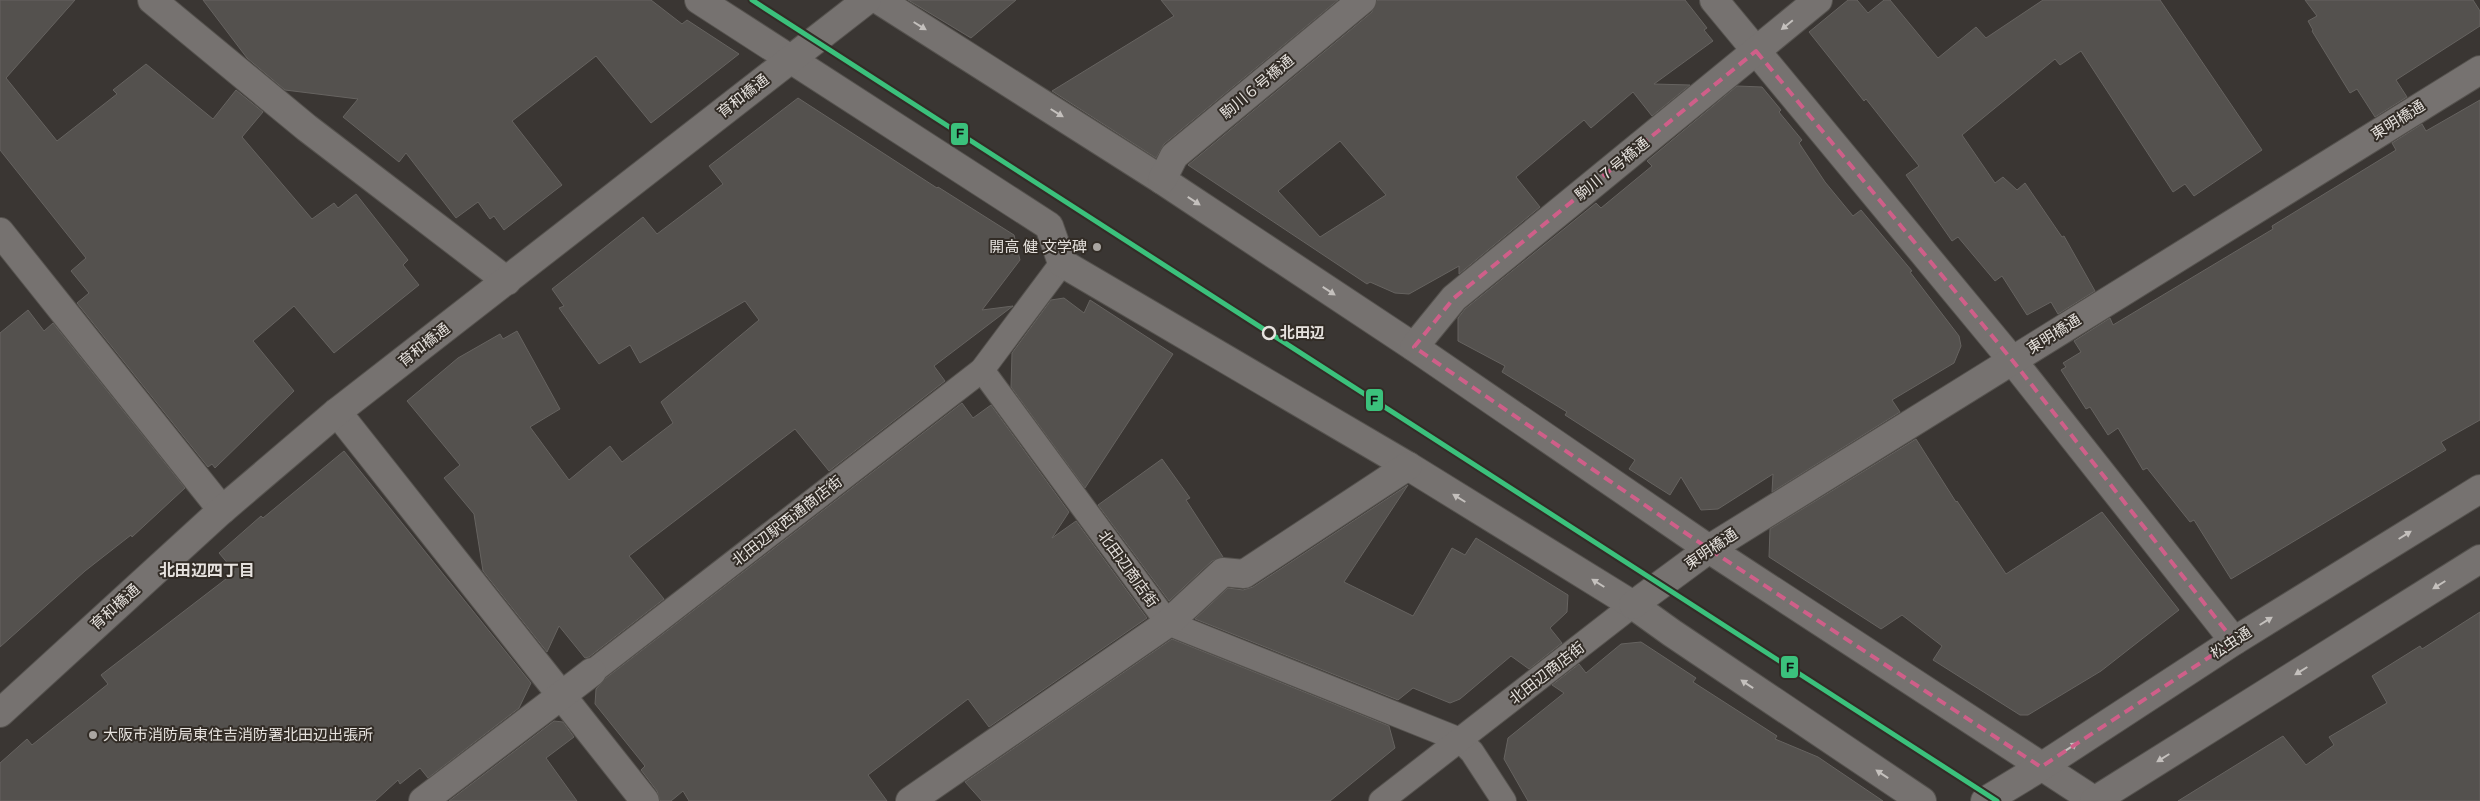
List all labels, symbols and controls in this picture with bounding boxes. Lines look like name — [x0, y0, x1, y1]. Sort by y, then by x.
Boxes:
one-way arrow — [1781, 20, 1794, 31]
one-way arrow — [913, 21, 926, 31]
street label: 駒川６号橋通 — [1217, 51, 1297, 123]
street label: 育和橋通 — [714, 70, 772, 122]
street label: 東明橋通 — [2368, 96, 2428, 144]
one-way arrow — [1050, 109, 1064, 118]
line badge: F — [950, 122, 969, 146]
text: F — [956, 125, 965, 142]
street label: 駒川７号橋通 — [1571, 134, 1653, 204]
one-way arrow — [1187, 196, 1200, 206]
place label: 開高 健 文学碑 — [989, 238, 1087, 256]
marker: 開高 健 文学碑 — [1091, 241, 1103, 253]
one-way arrow — [1322, 286, 1336, 296]
street label: 東明橋通 — [2024, 310, 2084, 358]
street label: 育和橋通 — [395, 319, 453, 371]
place label: 北田辺 — [1280, 324, 1325, 342]
marker: 北田辺 — [1262, 326, 1276, 340]
line badge: F — [1365, 388, 1384, 412]
text: F — [1370, 392, 1379, 409]
street label: 北田辺駅西通商店街 — [728, 472, 846, 570]
one-way arrow — [1453, 493, 1466, 502]
street label: 東明橋通 — [1681, 525, 1741, 573]
street label: 北田辺商店街 — [1094, 527, 1162, 611]
one-way arrow — [2398, 531, 2411, 540]
district label: 北田辺四丁目 — [159, 561, 255, 581]
one-way arrow — [1591, 578, 1604, 588]
street label: 育和橋通 — [87, 580, 143, 634]
one-way arrow — [2432, 581, 2445, 590]
one-way arrow — [2260, 616, 2273, 625]
street label: 松虫通 — [2207, 623, 2255, 663]
street label: 北田辺商店街 — [1506, 638, 1588, 708]
line badge: F — [1780, 655, 1799, 679]
text: F — [1786, 659, 1795, 676]
one-way arrow — [2294, 667, 2307, 676]
one-way arrow — [1740, 679, 1753, 688]
place label: 大阪市消防局東住吉消防署北田辺出張所 — [103, 726, 373, 744]
marker: 大阪市消防局東住吉消防署北田辺出張所 — [87, 729, 99, 741]
one-way arrow — [2065, 743, 2078, 752]
one-way arrow — [2156, 753, 2170, 762]
one-way arrow — [1875, 769, 1889, 779]

